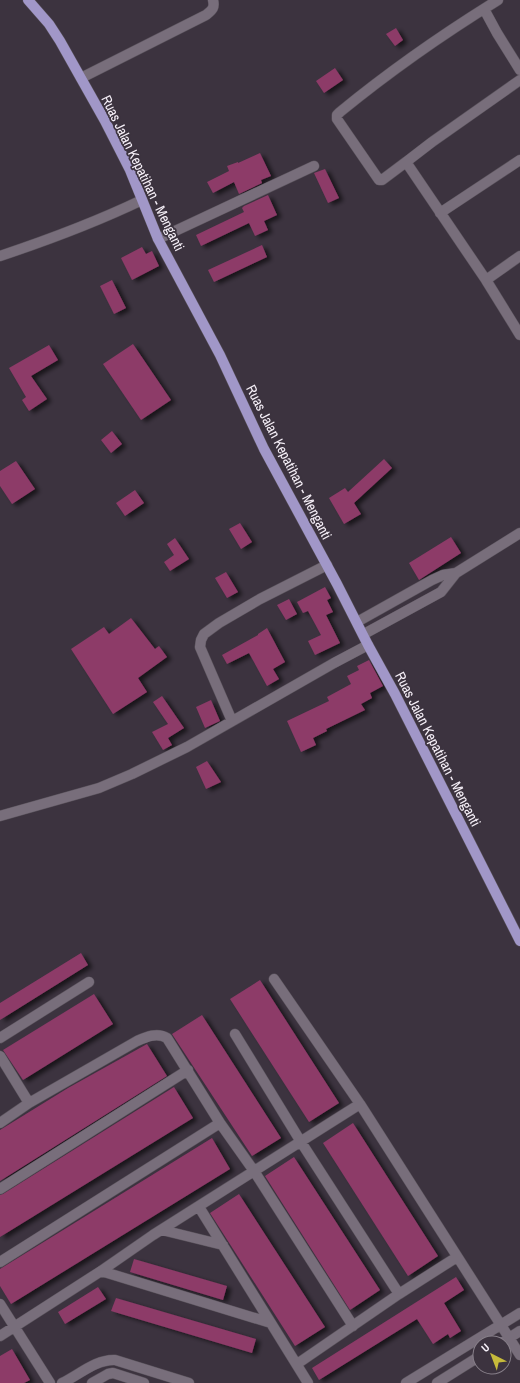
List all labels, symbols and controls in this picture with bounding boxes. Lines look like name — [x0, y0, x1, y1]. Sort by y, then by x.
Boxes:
street label: Ruas Jalan Kepatihan - Menganti — [97, 92, 189, 254]
street label: Ruas Jalan Kepatihan - Menganti — [242, 382, 336, 542]
street label: Ruas Jalan Kepatihan - Menganti — [391, 669, 485, 829]
north arrow — [472, 1335, 512, 1375]
text: U — [478, 1340, 492, 1355]

